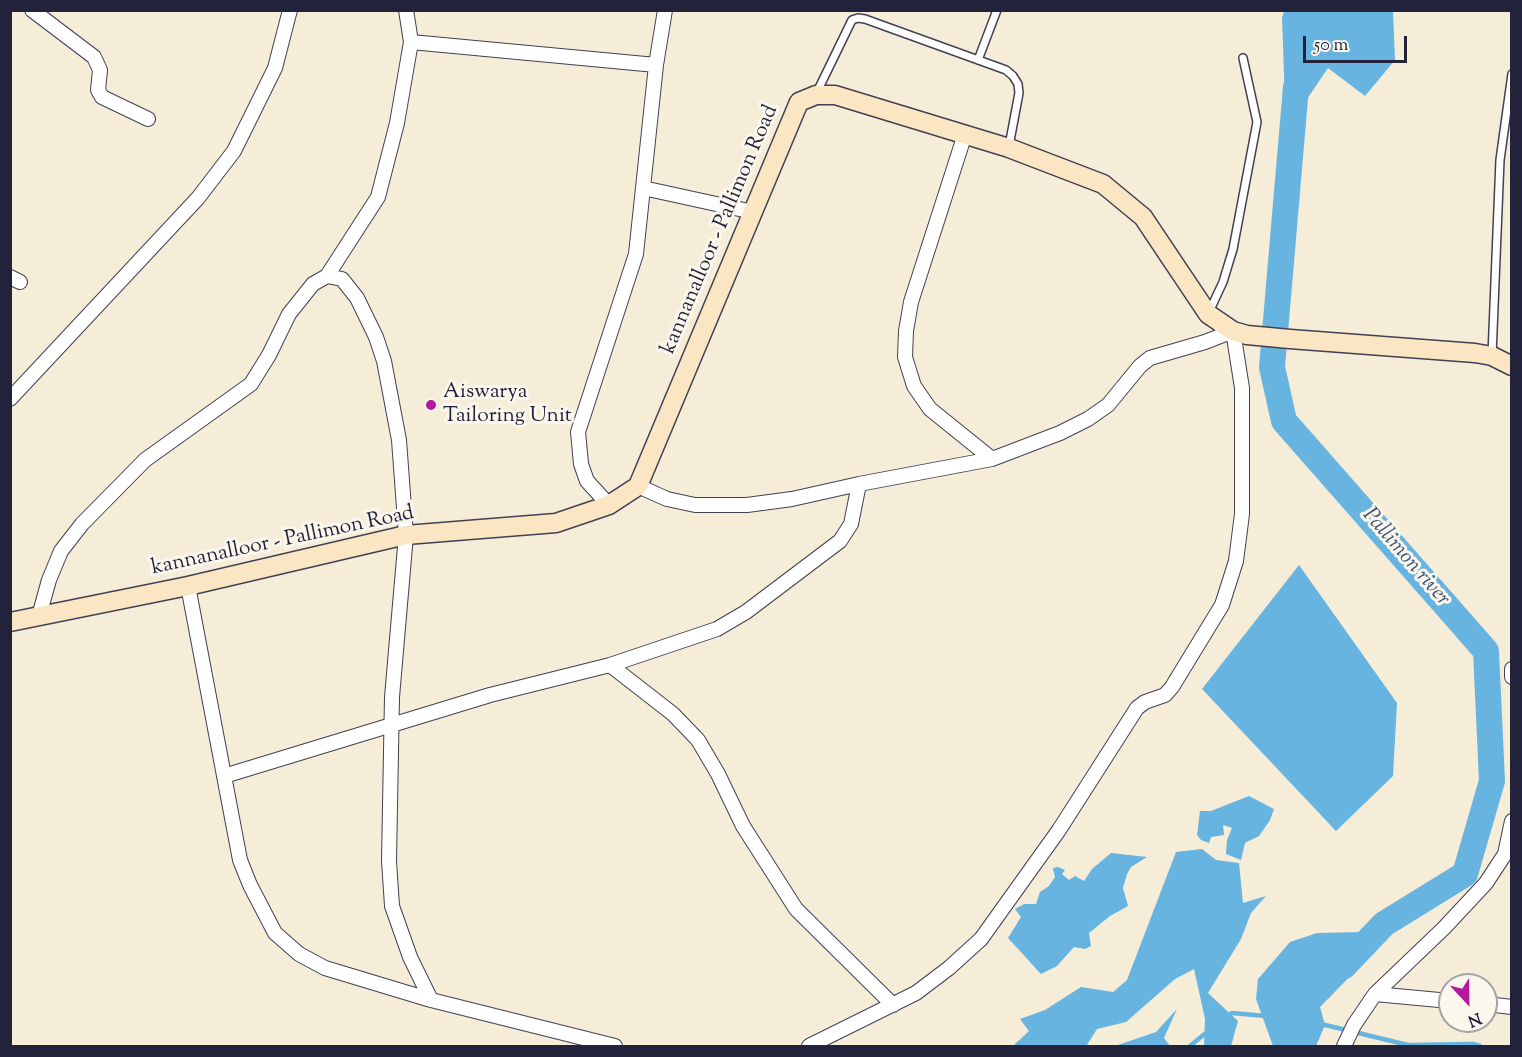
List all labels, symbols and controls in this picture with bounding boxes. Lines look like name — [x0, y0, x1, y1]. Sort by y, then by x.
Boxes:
scale bar — [1306, 24, 1410, 62]
text: 50 m — [1314, 33, 1348, 59]
street label: kannanalloor - Pallimon Road — [657, 102, 785, 358]
place label: Aiswarya Tailoring Unit — [443, 380, 572, 430]
marker: Aiswarya Tailoring Unit — [424, 398, 438, 412]
street label: kannanalloor - Pallimon Road — [149, 502, 417, 582]
water label: Pallimon river — [1355, 504, 1455, 612]
north arrow — [1438, 973, 1498, 1033]
text: N — [1464, 1005, 1484, 1031]

